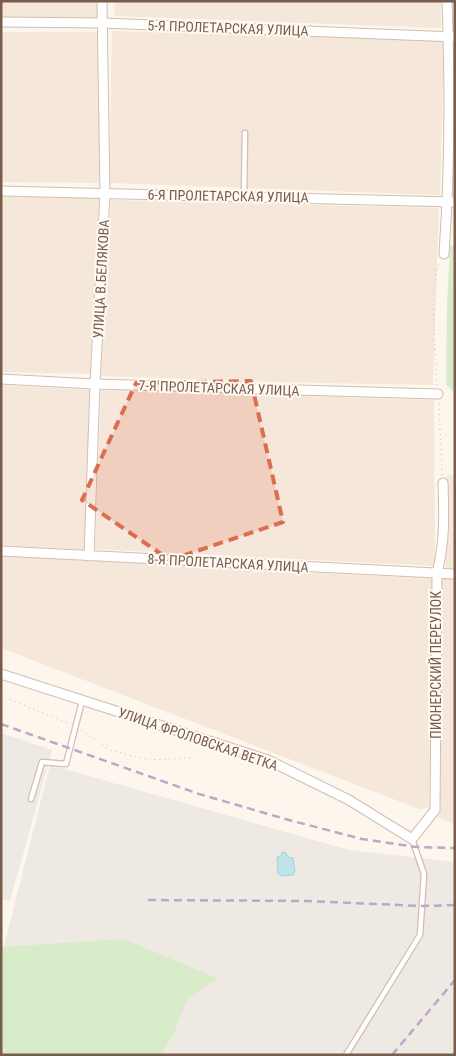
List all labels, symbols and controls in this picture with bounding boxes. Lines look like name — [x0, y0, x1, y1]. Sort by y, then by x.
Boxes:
street label: 5-Я ПРОЛЕТАРСКАЯ УЛИЦА — [147, 17, 309, 39]
street label: 6-Я ПРОЛЕТАРСКАЯ УЛИЦА — [147, 187, 309, 205]
street label: УЛИЦА В.БЕЛЯКОВА — [90, 219, 112, 339]
street label: 7-Я ПРОЛЕТАРСКАЯ УЛИЦА — [138, 377, 300, 399]
street label: 8-Я ПРОЛЕТАРСКАЯ УЛИЦА — [147, 551, 309, 575]
street label: ПИОНЕРСКИЙ ПЕРЕУЛОК — [428, 591, 444, 739]
street label: УЛИЦА ФРОЛОВСКАЯ ВЕТКА — [116, 704, 280, 774]

